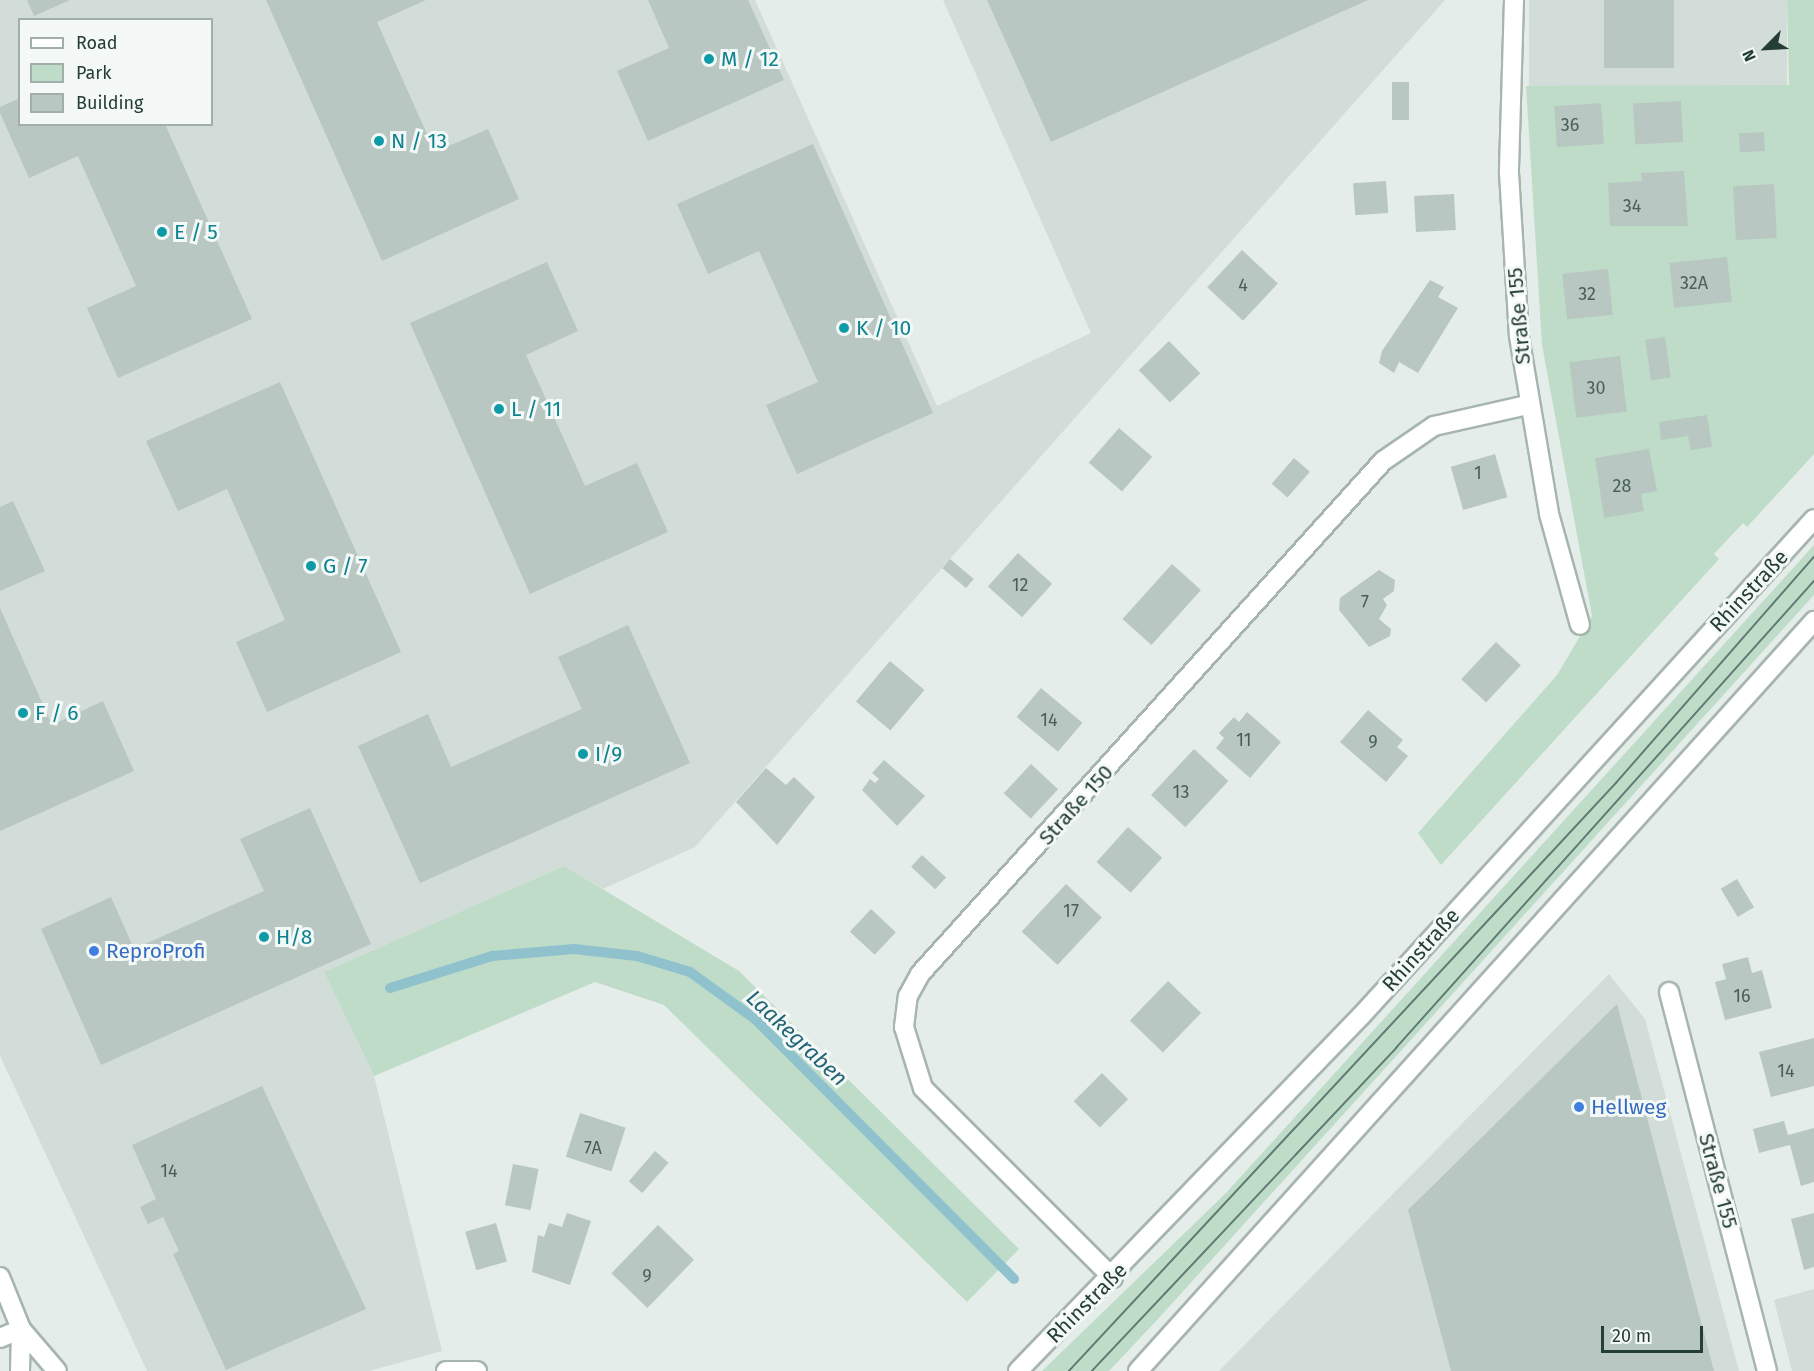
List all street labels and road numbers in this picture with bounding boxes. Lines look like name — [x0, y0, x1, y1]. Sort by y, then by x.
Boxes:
street label: Straße 155 — [1502, 266, 1536, 366]
street label: Rhinstraße — [1705, 545, 1793, 637]
street label: Straße 150 — [1034, 760, 1118, 850]
street label: Rhinstraße — [1377, 903, 1465, 997]
street label: Straße 155 — [1693, 1131, 1743, 1231]
street label: Rhinstraße — [1042, 1258, 1132, 1348]

